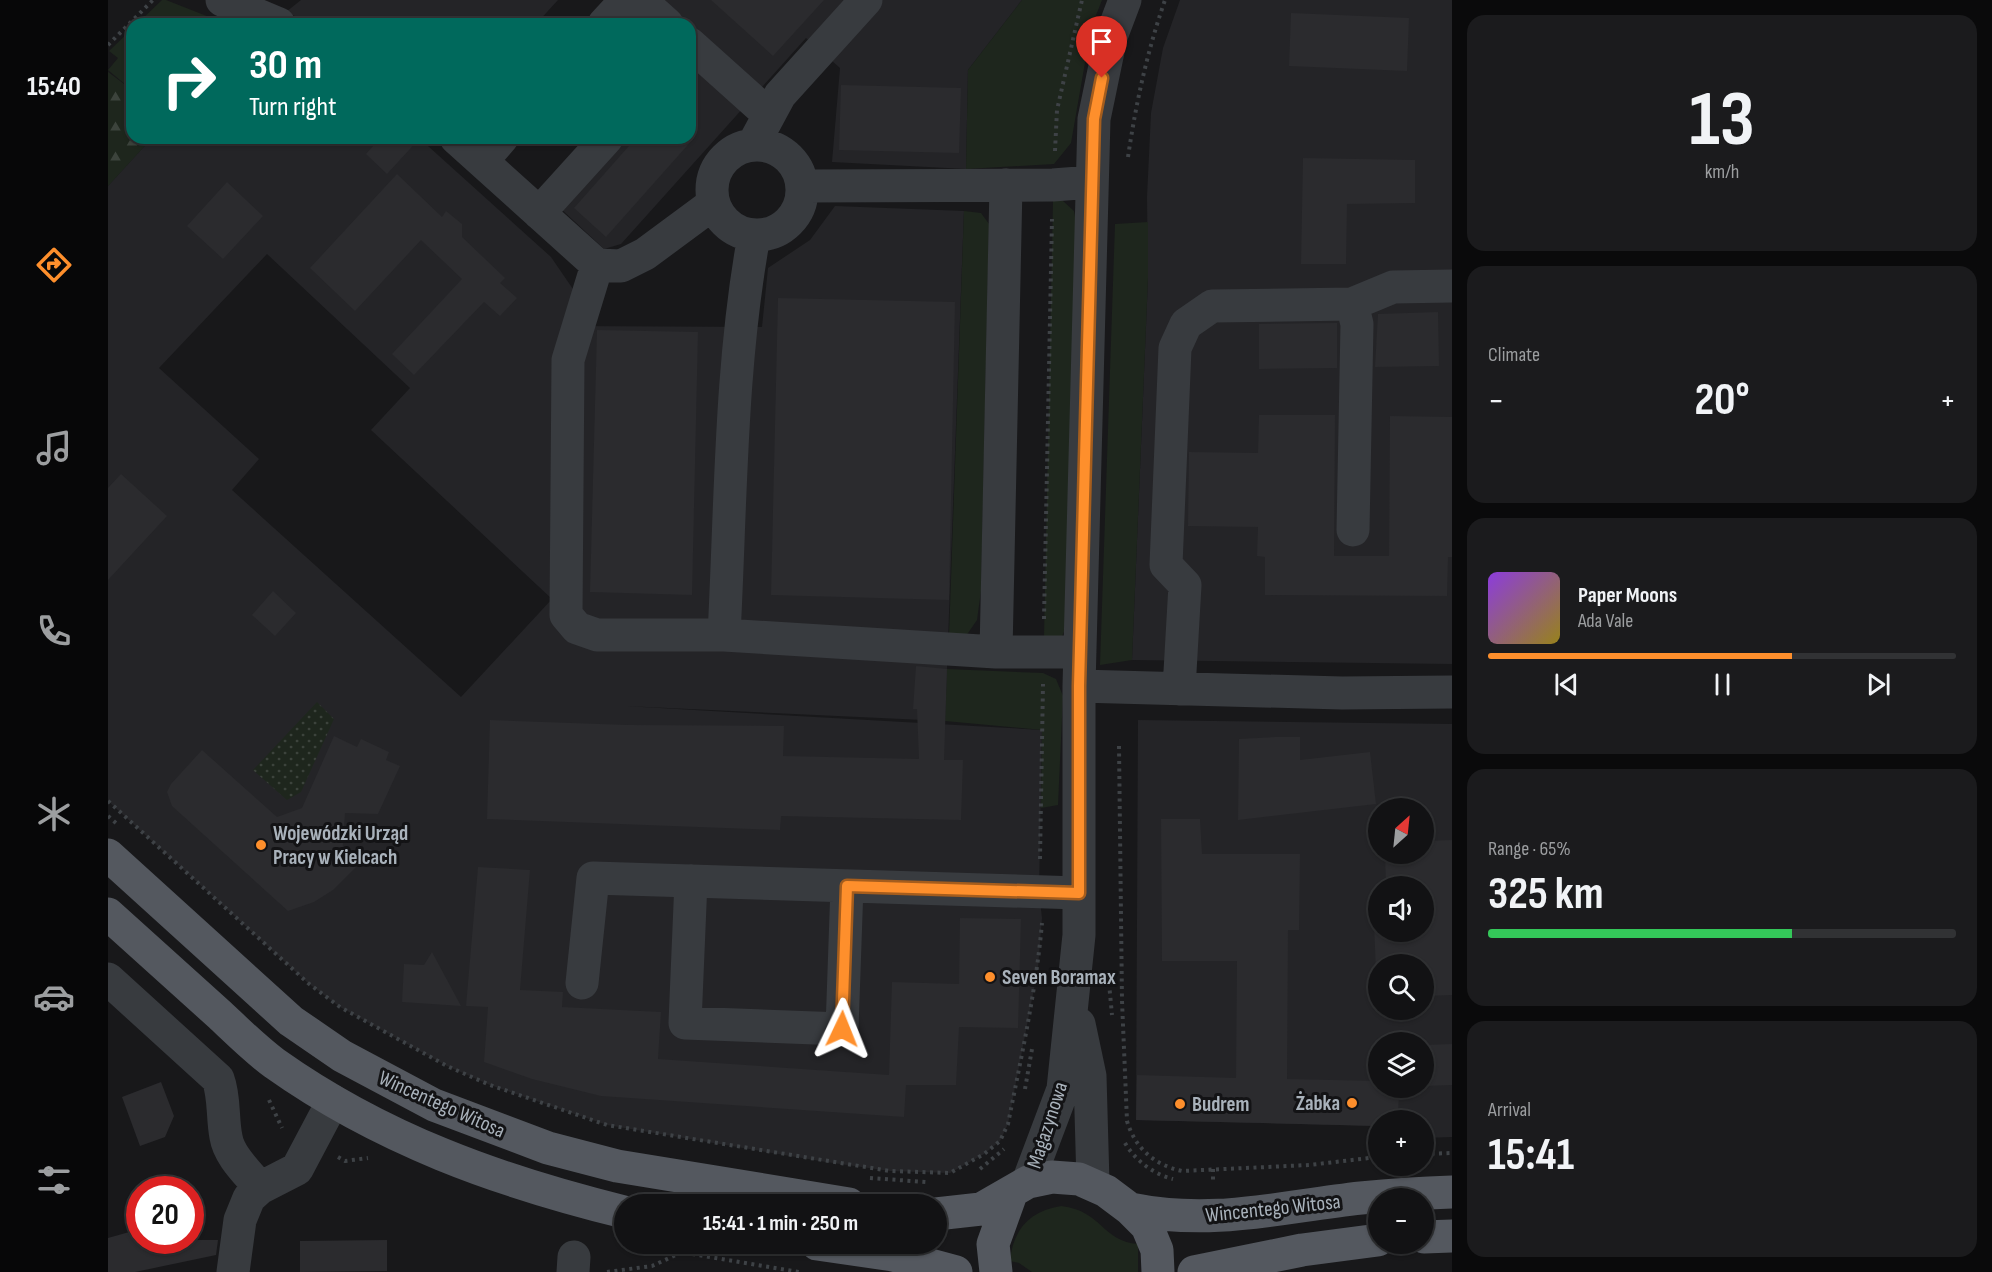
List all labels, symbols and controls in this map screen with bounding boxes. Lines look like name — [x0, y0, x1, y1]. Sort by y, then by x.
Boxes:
pin — [1076, 16, 1127, 78]
icon: arrive — [1085, 25, 1118, 58]
text: 30 m — [249, 40, 322, 91]
icon: right — [150, 42, 228, 120]
text: 15:40 — [27, 71, 81, 103]
text: 13 — [1689, 74, 1755, 167]
text: Turn right — [249, 91, 336, 123]
text: km/h — [1705, 160, 1739, 184]
icon: directions — [33, 244, 75, 286]
text: Climate — [1488, 343, 1540, 367]
text: 20° — [1694, 373, 1750, 428]
text: − — [1488, 381, 1504, 421]
text: + — [1940, 381, 1956, 421]
icon: music — [33, 427, 75, 469]
text: Paper Moons — [1578, 582, 1677, 609]
text: Ada Vale — [1578, 609, 1633, 633]
icon: phone — [33, 610, 75, 652]
icon: previous — [1550, 668, 1583, 701]
icon: pause — [1706, 668, 1739, 701]
icon: next — [1862, 668, 1895, 701]
icon: climate — [33, 793, 75, 835]
north arrow — [1368, 798, 1434, 864]
map controls — [1368, 798, 1434, 1254]
place label: Wojewódzki Urząd Pracy w Kielcach — [273, 821, 408, 870]
text: Range · 65% — [1488, 837, 1571, 861]
marker: Wojewódzki Urząd Pracy w Kielcach — [254, 838, 268, 852]
text: 325 km — [1488, 867, 1604, 922]
button: sound — [1368, 876, 1434, 942]
button: search — [1368, 954, 1434, 1020]
place label: Seven Boramax — [1002, 965, 1116, 990]
marker: Seven Boramax — [983, 970, 997, 984]
icon: car — [33, 976, 75, 1018]
position arrow — [810, 997, 874, 1061]
button: layers — [1368, 1032, 1434, 1098]
street label: Wincentego Witosa — [375, 1065, 509, 1143]
street label: Magazynowa — [1022, 1079, 1073, 1172]
place label: Żabka — [1296, 1091, 1340, 1116]
place label: Budrem — [1192, 1092, 1249, 1117]
marker: Żabka — [1345, 1096, 1359, 1110]
marker: Budrem — [1173, 1097, 1187, 1111]
text: Arrival — [1488, 1098, 1531, 1122]
button: + — [1368, 1110, 1434, 1176]
text: 15:41 — [1488, 1128, 1574, 1183]
icon: filters — [33, 1159, 75, 1201]
speed limit sign: 20 — [126, 1176, 204, 1254]
button: − — [1368, 1188, 1434, 1254]
street label: Wincentego Witosa — [1204, 1189, 1342, 1228]
text: 15:41 · 1 min · 250 m — [703, 1210, 858, 1237]

